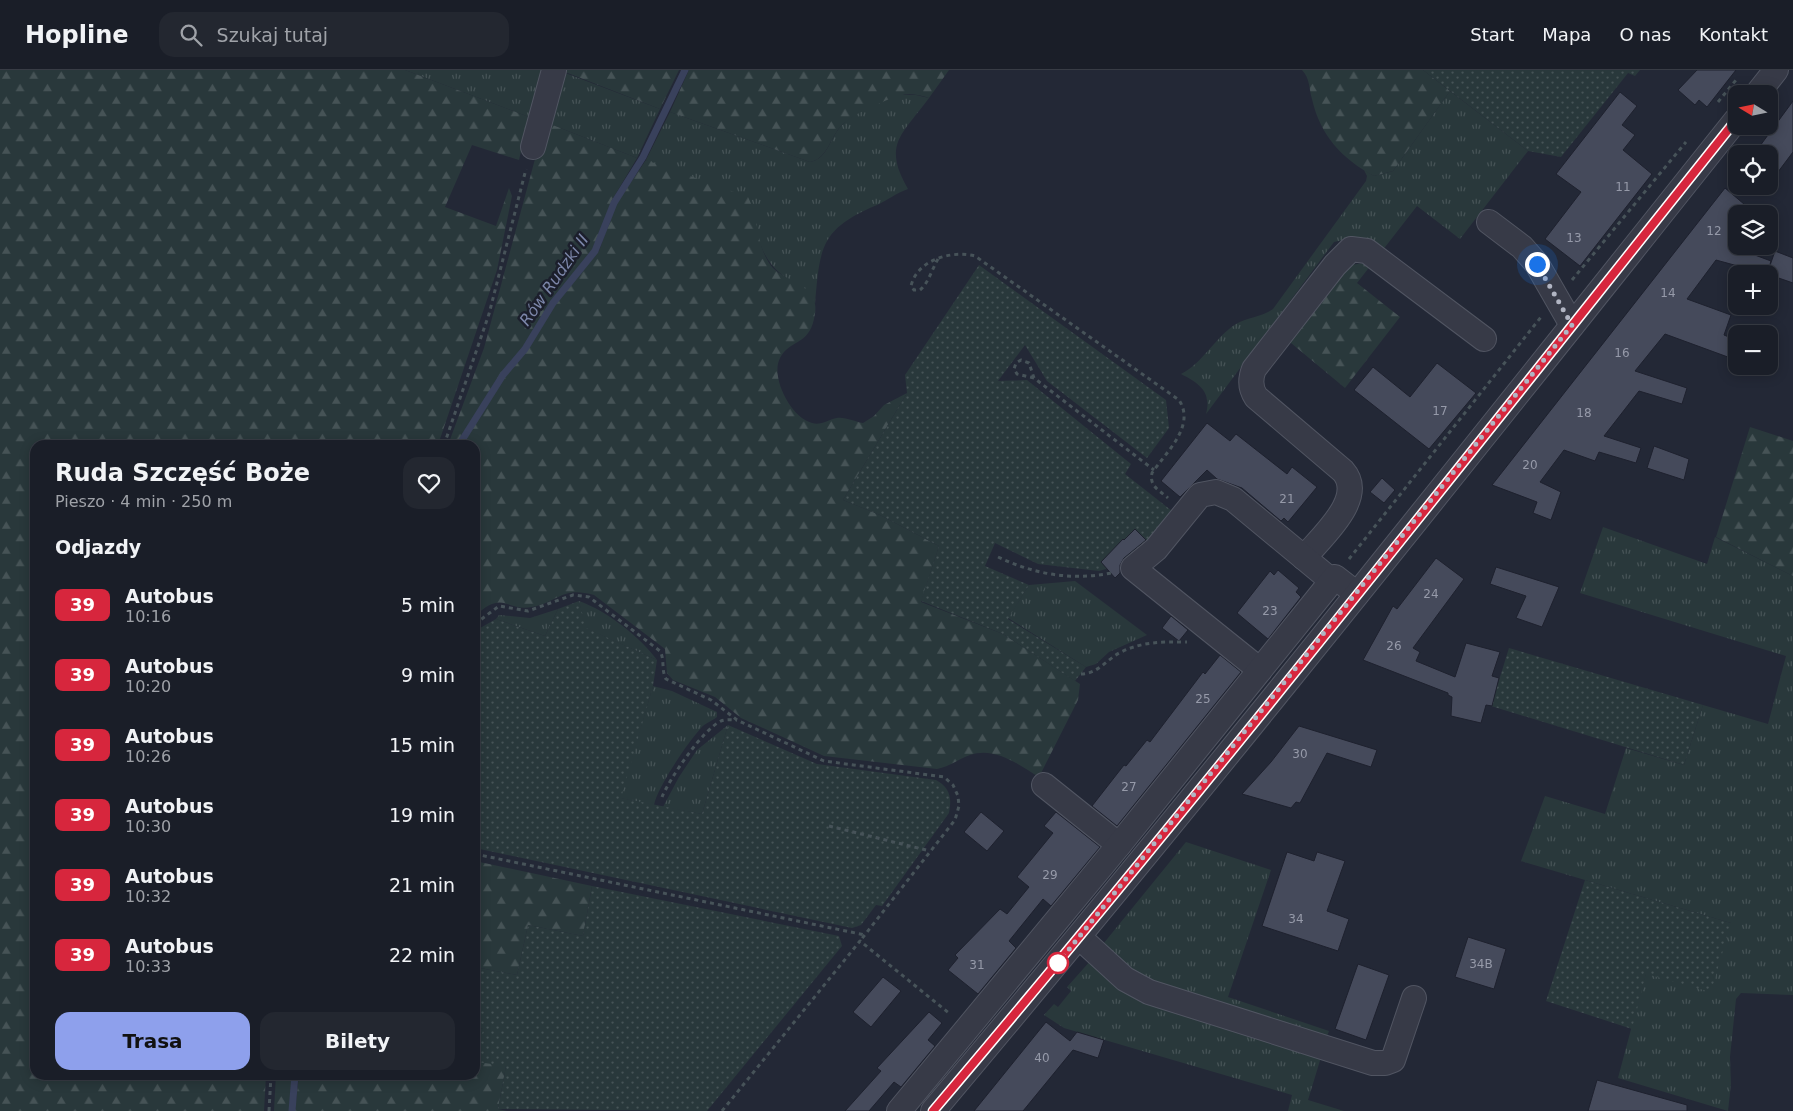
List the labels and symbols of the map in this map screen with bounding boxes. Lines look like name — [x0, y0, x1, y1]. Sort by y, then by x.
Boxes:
north arrow — [1728, 85, 1778, 135]
house number: 11 — [1615, 180, 1631, 194]
house number: 12 — [1706, 224, 1722, 238]
water label: Rów Rudzki II — [515, 230, 593, 329]
house number: 13 — [1566, 231, 1582, 245]
your location — [1525, 252, 1550, 277]
house number: 14 — [1660, 286, 1676, 300]
house number: 16 — [1614, 346, 1630, 360]
house number: 17 — [1432, 404, 1448, 418]
house number: 18 — [1576, 406, 1592, 420]
house number: 20 — [1522, 458, 1538, 472]
house number: 21 — [1279, 492, 1295, 506]
house number: 24 — [1423, 587, 1439, 601]
house number: 23 — [1262, 604, 1278, 618]
house number: 26 — [1386, 639, 1402, 653]
house number: 25 — [1195, 692, 1211, 706]
house number: 30 — [1292, 747, 1308, 761]
house number: 27 — [1121, 780, 1137, 794]
house number: 29 — [1042, 868, 1058, 882]
house number: 34 — [1288, 912, 1304, 926]
unlabelled marker — [1047, 952, 1069, 974]
house number: 34B — [1469, 957, 1493, 971]
house number: 31 — [969, 958, 985, 972]
house number: 40 — [1034, 1051, 1050, 1065]

